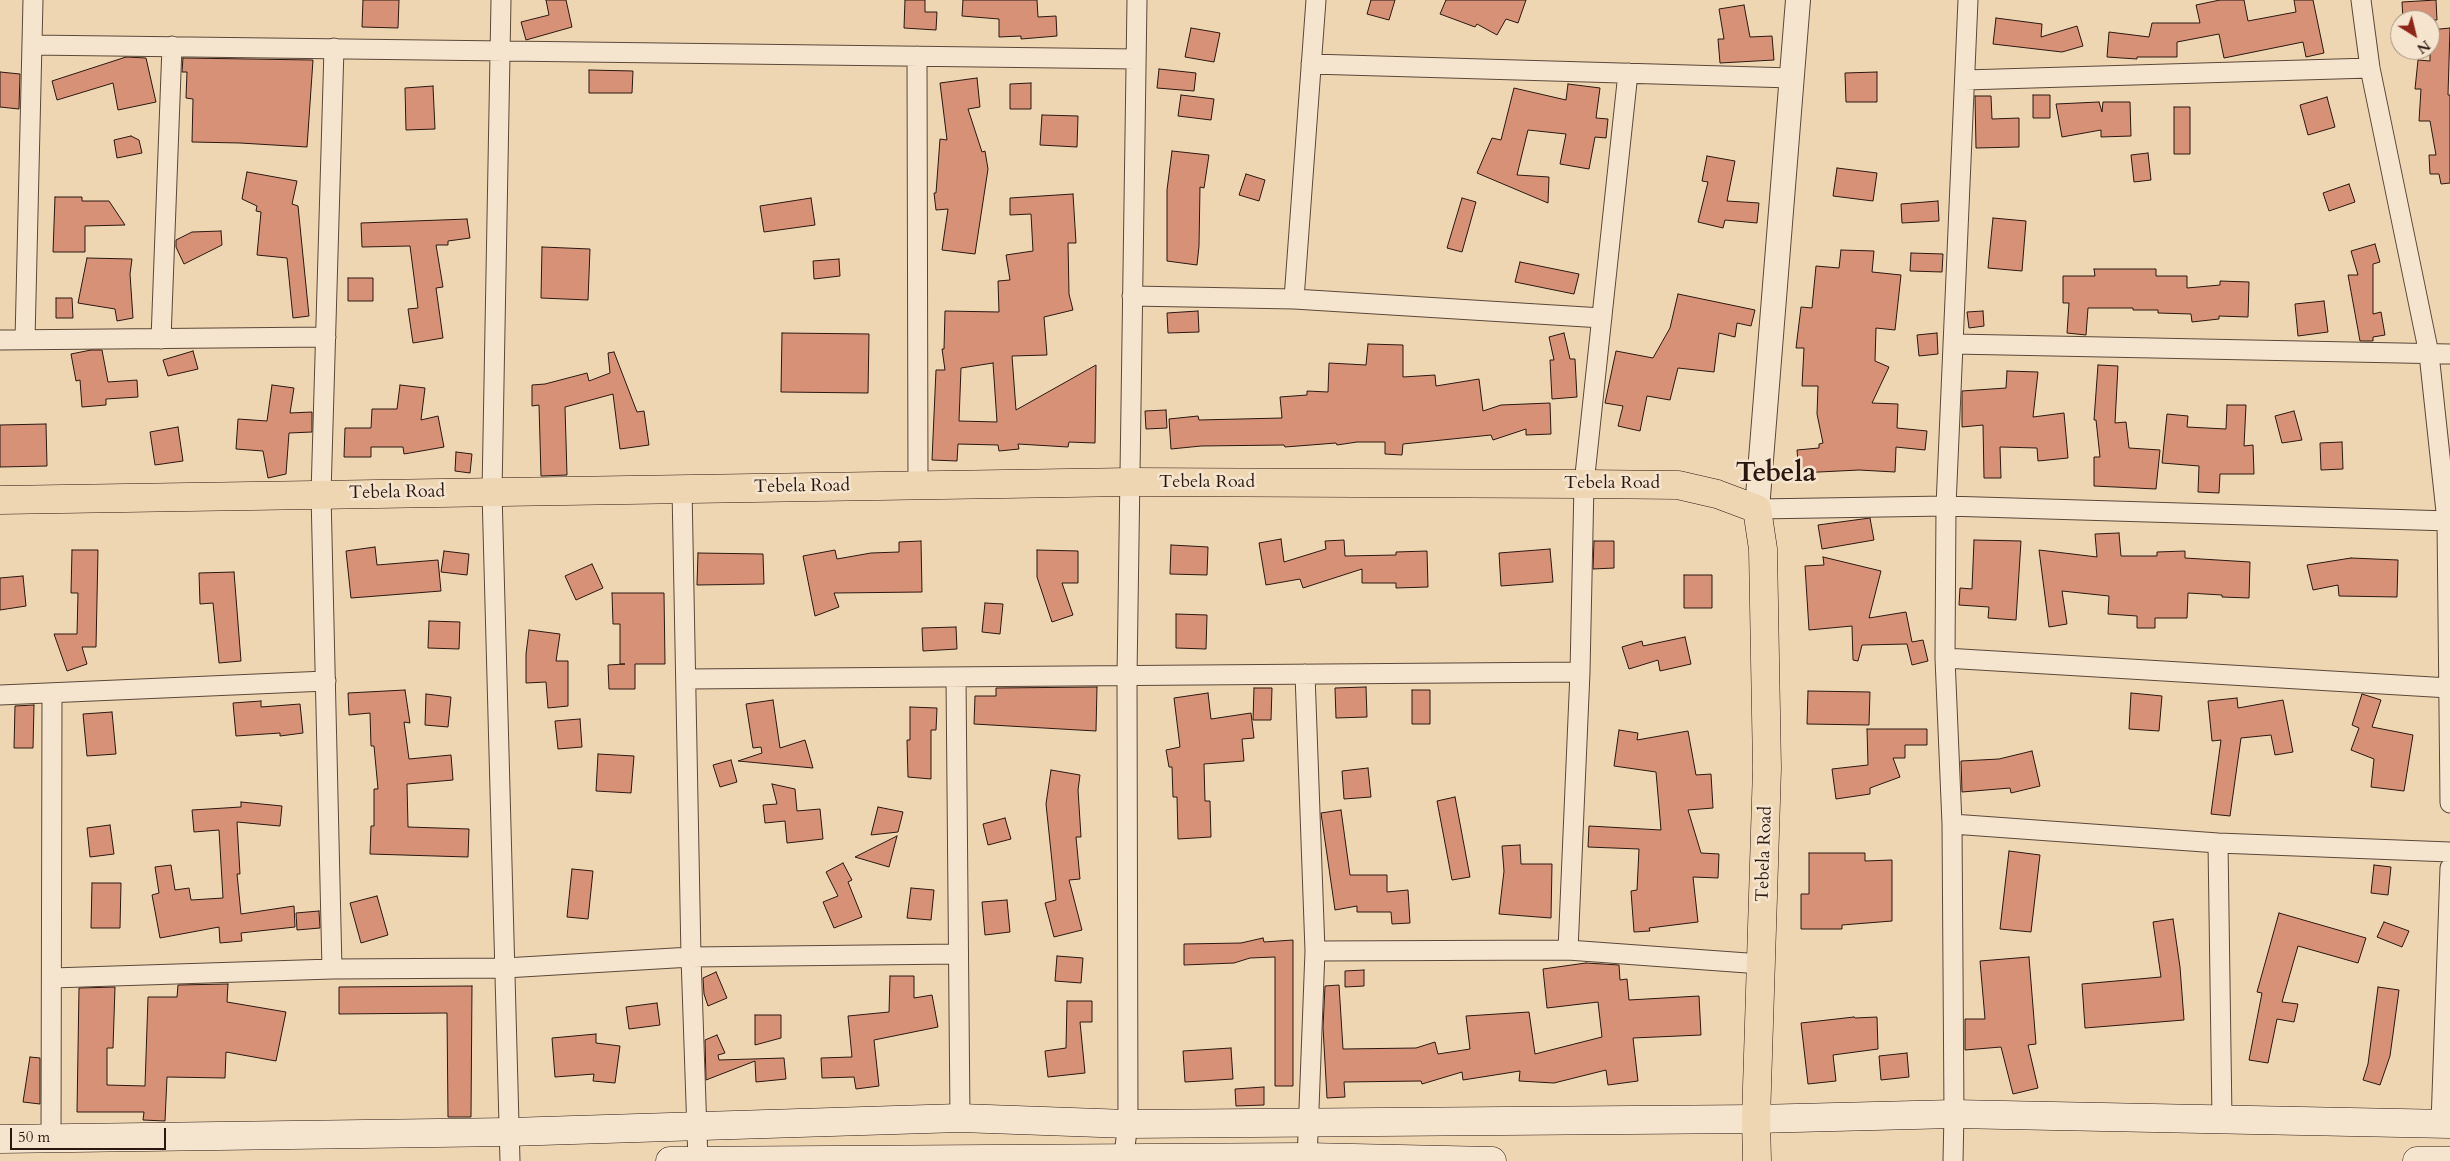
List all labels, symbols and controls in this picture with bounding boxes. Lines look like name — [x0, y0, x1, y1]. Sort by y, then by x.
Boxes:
north arrow — [2390, 10, 2440, 60]
text: N — [2413, 35, 2434, 58]
district label: Tebela — [1736, 458, 1816, 492]
street label: Tebela Road — [1159, 472, 1255, 494]
street label: Tebela Road — [1564, 473, 1660, 495]
street label: Tebela Road — [754, 475, 850, 499]
street label: Tebela Road — [349, 481, 445, 505]
street label: Tebela Road — [1753, 806, 1777, 902]
scale bar — [12, 1118, 169, 1150]
text: 50 m — [18, 1127, 50, 1147]

